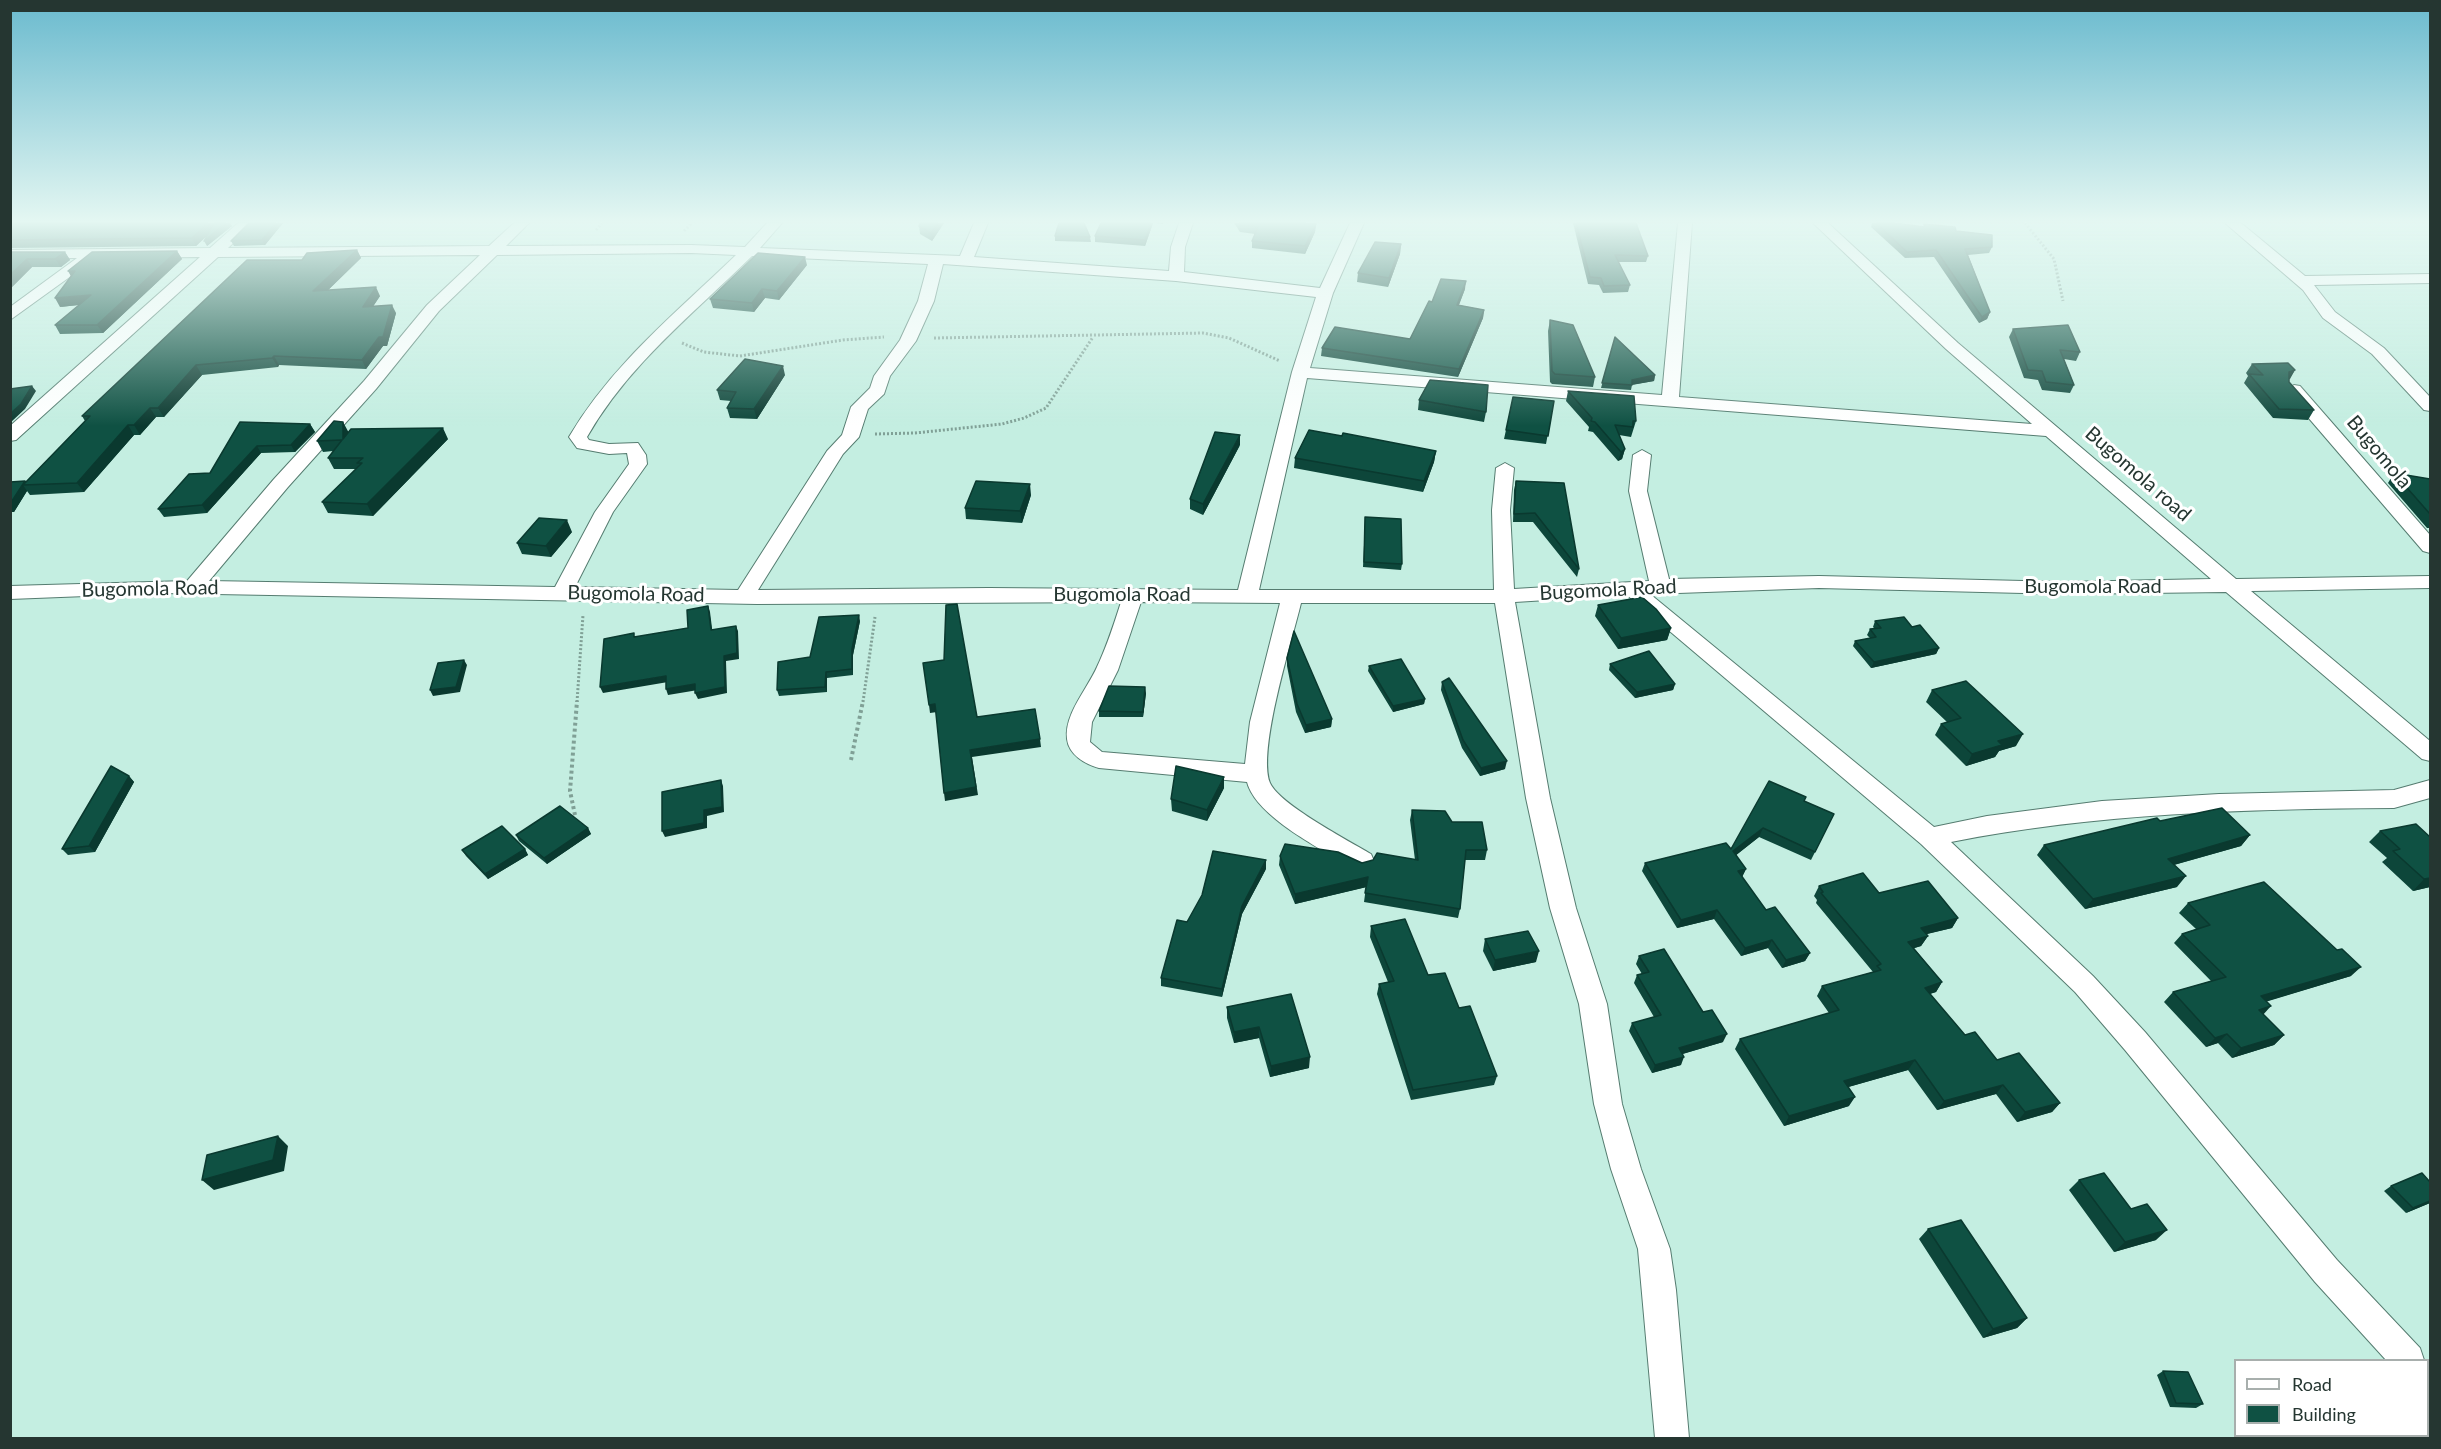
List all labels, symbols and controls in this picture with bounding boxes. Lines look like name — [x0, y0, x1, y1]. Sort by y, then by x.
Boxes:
street label: Bugomola — [2342, 411, 2416, 493]
street label: Bugomola road — [2080, 422, 2196, 526]
street label: Bugomola Road — [1539, 574, 1677, 606]
street label: Bugomola Road — [2024, 575, 2162, 599]
street label: Bugomola Road — [81, 576, 219, 602]
street label: Bugomola Road — [567, 581, 705, 607]
street label: Bugomola Road — [1053, 583, 1191, 607]
legend — [2234, 1359, 2429, 1437]
text: Road — [2292, 1373, 2332, 1395]
text: Building — [2292, 1403, 2356, 1425]

